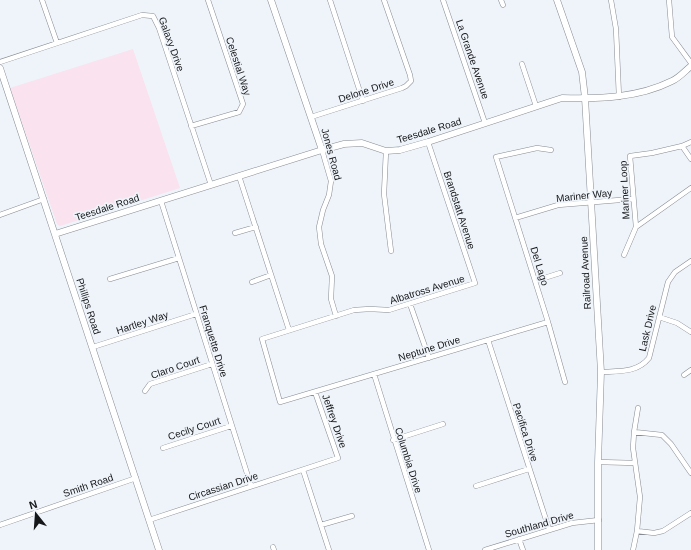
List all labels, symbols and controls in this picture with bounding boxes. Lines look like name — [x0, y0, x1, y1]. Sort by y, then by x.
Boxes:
street label: Galaxy Drive — [157, 15, 187, 73]
street label: La Grande Avenue — [454, 18, 491, 101]
street label: Celestial Way — [224, 36, 253, 97]
street label: Delone Drive — [337, 76, 396, 105]
street label: Teesdale Road — [396, 115, 463, 145]
street label: Jones Road — [319, 127, 344, 181]
street label: Mariner Loop — [617, 160, 632, 220]
street label: Brandstatt Avenue — [442, 170, 477, 251]
street label: Mariner Way — [555, 187, 613, 204]
street label: Teesdale Road — [74, 192, 141, 223]
street label: Railroad Avenue — [578, 236, 593, 310]
street label: Del Lago — [528, 245, 551, 287]
street label: Albatross Avenue — [388, 273, 466, 306]
street label: Phillips Road — [74, 277, 103, 336]
street label: Lask Drive — [637, 303, 658, 352]
street label: Franquette Drive — [197, 304, 230, 379]
street label: Hartley Way — [115, 309, 170, 336]
street label: Neptune Drive — [397, 334, 462, 363]
street label: Claro Court — [149, 354, 201, 381]
street label: Jeffrey Drive — [320, 393, 349, 450]
street label: Pacifica Drive — [511, 401, 540, 463]
street label: Cecily Court — [167, 415, 222, 442]
street label: Columbia Drive — [393, 426, 424, 495]
street label: Circassian Drive — [187, 470, 260, 503]
street label: Smith Road — [62, 472, 115, 499]
north arrow — [16, 494, 56, 534]
text: N — [28, 498, 39, 511]
street label: Southland Drive — [503, 509, 575, 540]

